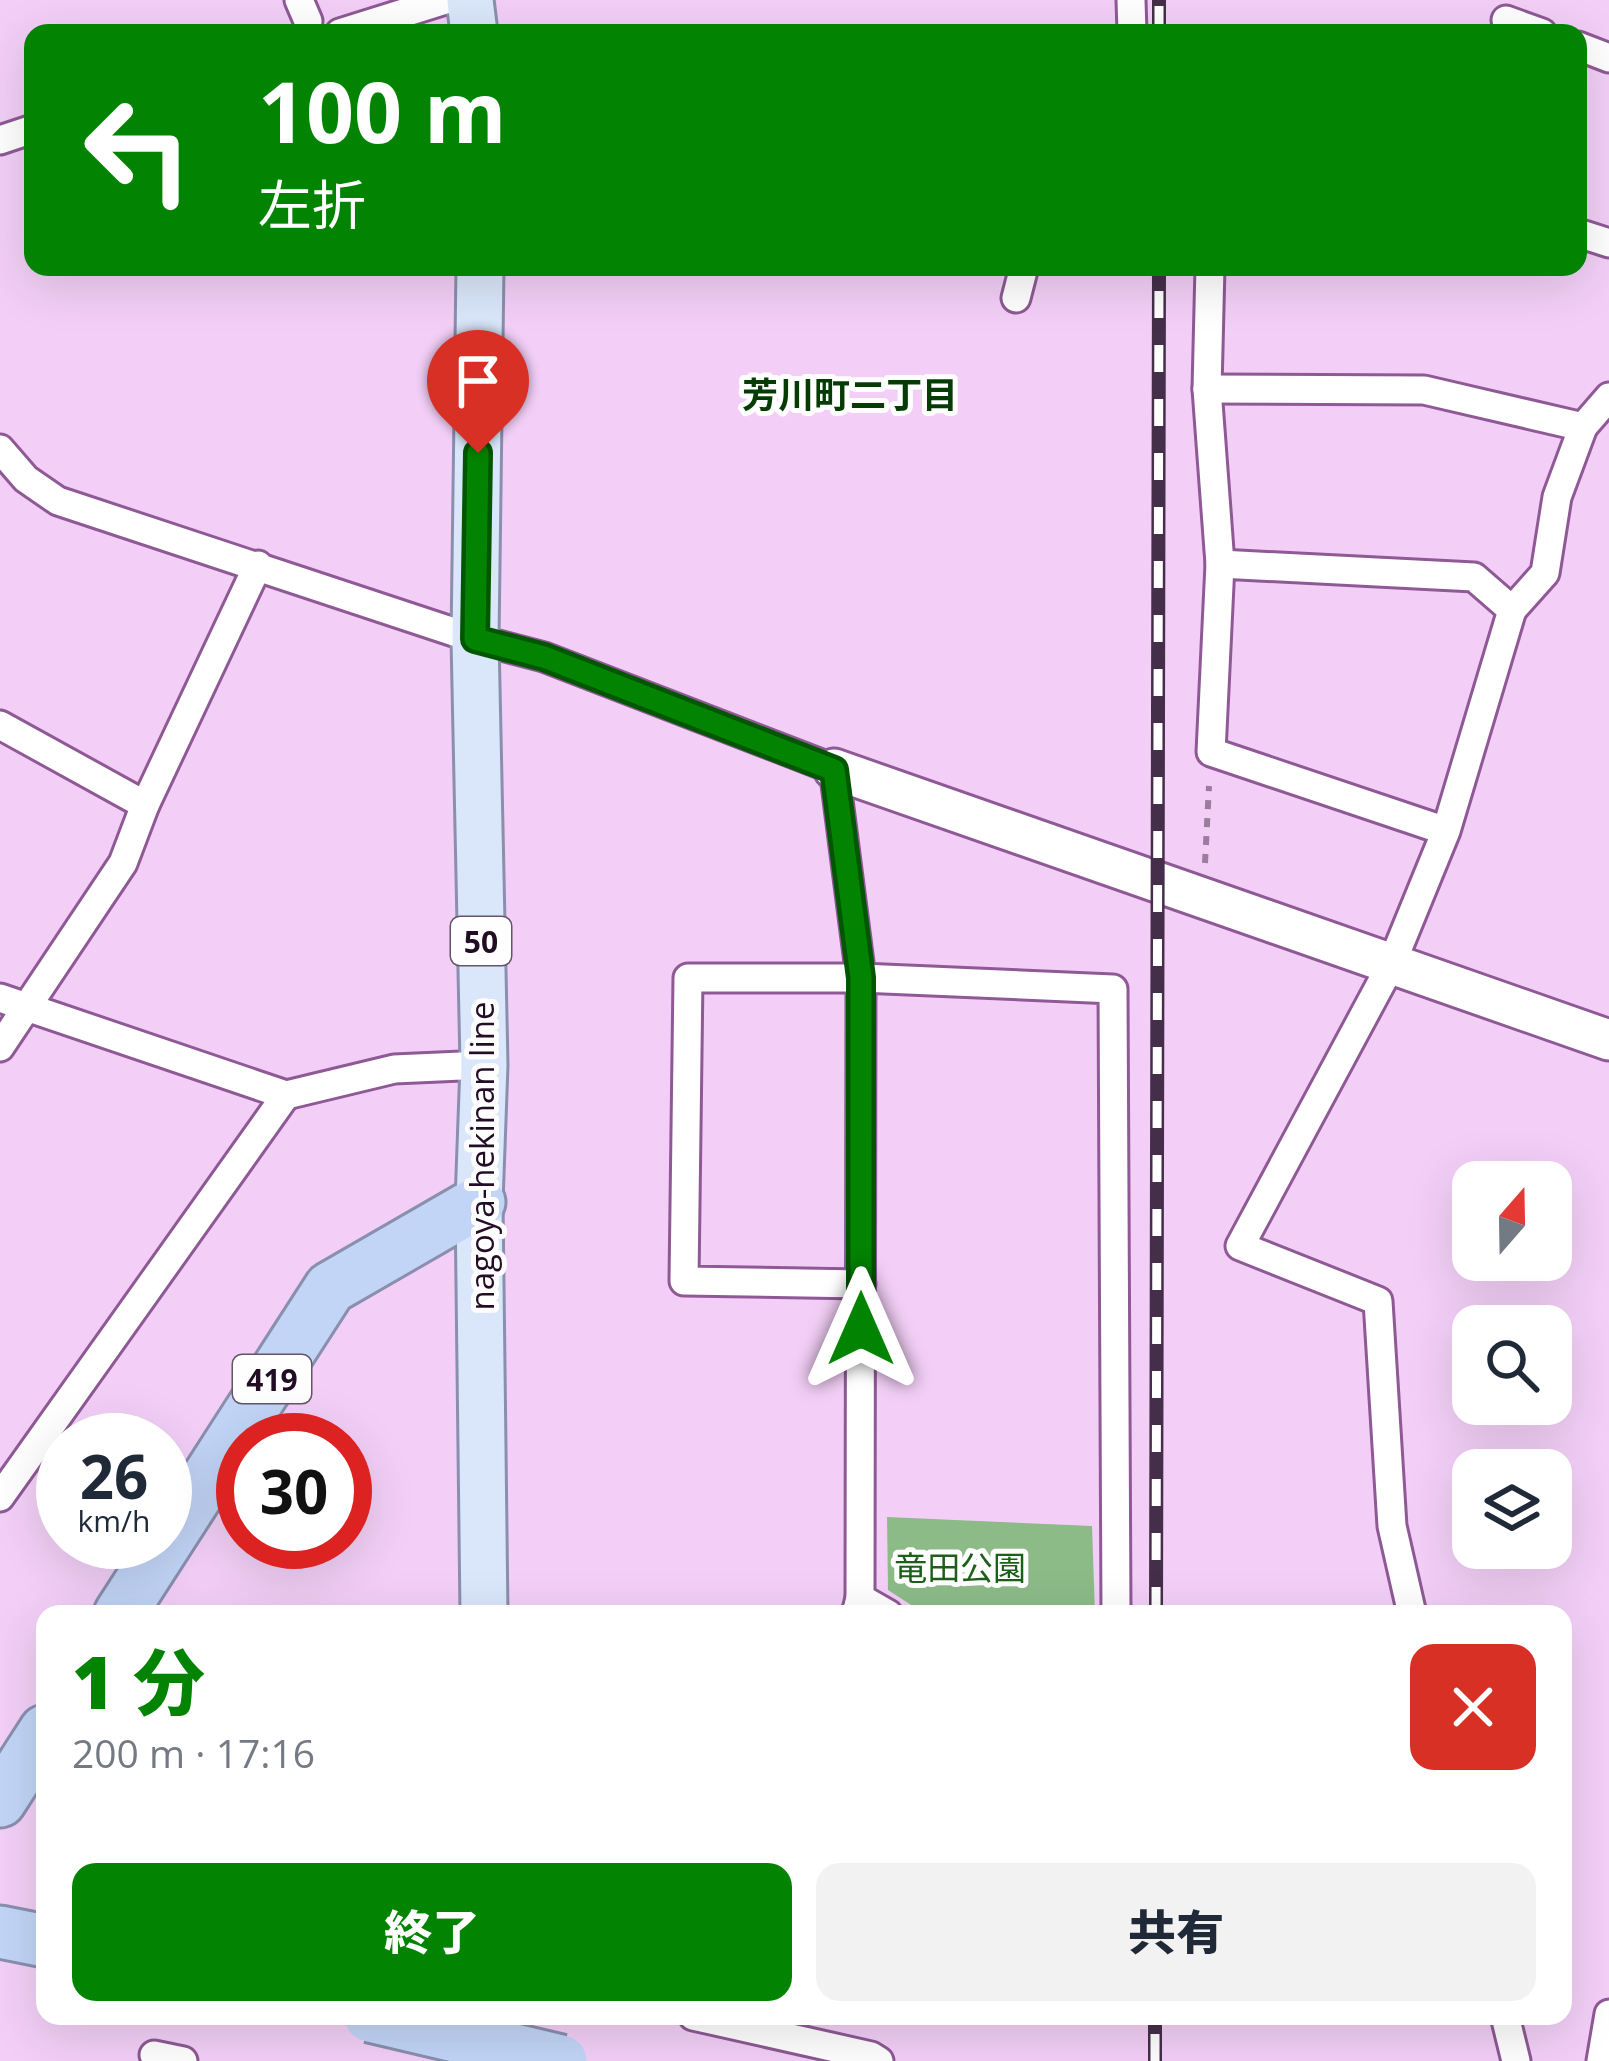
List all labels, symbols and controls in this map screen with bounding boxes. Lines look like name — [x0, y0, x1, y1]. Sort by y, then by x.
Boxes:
text: 100 m — [258, 53, 506, 168]
icon: left — [60, 72, 216, 228]
text: 左折 — [258, 167, 366, 241]
pin — [427, 330, 529, 453]
icon: arrive — [445, 348, 511, 414]
district label: 芳川町二丁目 — [742, 370, 958, 419]
road number: 50 — [451, 917, 511, 965]
street label: nagoya-hekinan line — [459, 1001, 504, 1311]
north arrow — [1452, 1161, 1572, 1281]
map controls — [1452, 1161, 1572, 1569]
position arrow — [798, 1266, 924, 1392]
button: search — [1452, 1305, 1572, 1425]
road number: 419 — [233, 1355, 311, 1403]
speed limit sign: 30 — [216, 1413, 372, 1569]
text: 26 — [80, 1435, 148, 1517]
button: layers — [1452, 1449, 1572, 1569]
text: km/h — [78, 1500, 150, 1541]
park label: 竜田公園 — [894, 1545, 1026, 1590]
text: 1 分 — [72, 1632, 205, 1730]
button: close — [1410, 1644, 1536, 1770]
text: 200 m · 17:16 — [72, 1726, 315, 1779]
button: 終了 — [72, 1863, 792, 2001]
button: 共有 — [816, 1863, 1536, 2001]

